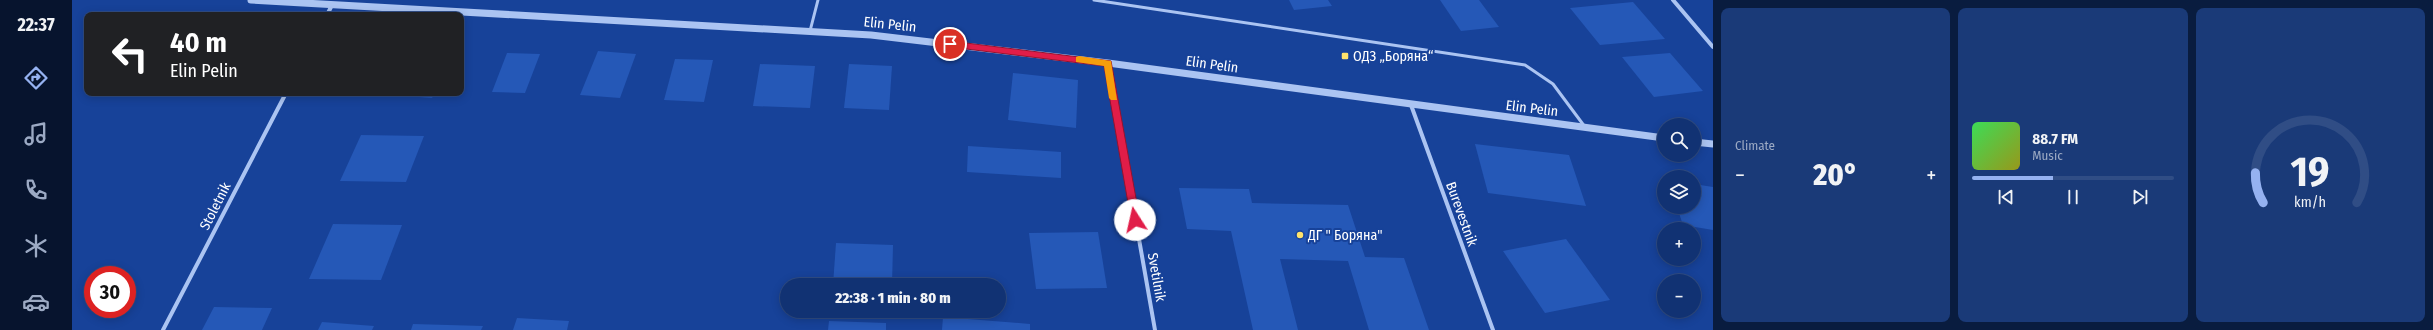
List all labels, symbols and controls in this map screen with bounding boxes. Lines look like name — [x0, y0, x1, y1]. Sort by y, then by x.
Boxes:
street label: Elin Pelin — [863, 13, 917, 36]
text: 22:37 — [17, 14, 55, 36]
text: 40 m — [170, 26, 227, 59]
pin — [933, 27, 967, 61]
icon: left — [104, 28, 156, 80]
icon: arrive — [939, 33, 961, 55]
place label: ОДЗ „Боряна“ — [1353, 48, 1433, 65]
marker: ОДЗ „Боряна“ — [1340, 51, 1350, 61]
street label: Elin Pelin — [1185, 52, 1239, 77]
text: Elin Pelin — [170, 60, 238, 82]
icon: directions — [22, 64, 50, 92]
street label: Elin Pelin — [1505, 97, 1559, 120]
map controls — [1657, 118, 1701, 318]
button: search — [1657, 118, 1701, 162]
icon: music — [22, 120, 50, 148]
text: 88.7 FM — [2032, 130, 2078, 148]
text: Climate — [1735, 138, 1775, 153]
text: 19 — [2291, 147, 2330, 197]
text: Music — [2032, 148, 2063, 163]
text: 20° — [1813, 157, 1858, 193]
text: − — [1735, 162, 1745, 189]
text: + — [1926, 162, 1936, 189]
button: layers — [1657, 170, 1701, 214]
icon: phone — [22, 176, 50, 204]
street label: Stoletnik — [196, 179, 235, 233]
street label: Burevestnik — [1442, 180, 1481, 249]
icon: previous — [1995, 186, 2017, 208]
icon: pause — [2062, 186, 2084, 208]
icon: next — [2129, 186, 2151, 208]
text: km/h — [2294, 194, 2326, 211]
position arrow — [1114, 199, 1156, 241]
button: + — [1657, 222, 1701, 266]
place label: ДГ " Боряна" — [1307, 227, 1383, 244]
marker: ДГ " Боряна" — [1295, 230, 1305, 240]
icon: climate — [22, 232, 50, 260]
street label: Svetilnik — [1144, 251, 1169, 303]
speed limit sign: 30 — [84, 266, 136, 318]
button: − — [1657, 274, 1701, 318]
icon: car — [22, 288, 50, 316]
text: 22:38 · 1 min · 80 m — [835, 289, 951, 307]

